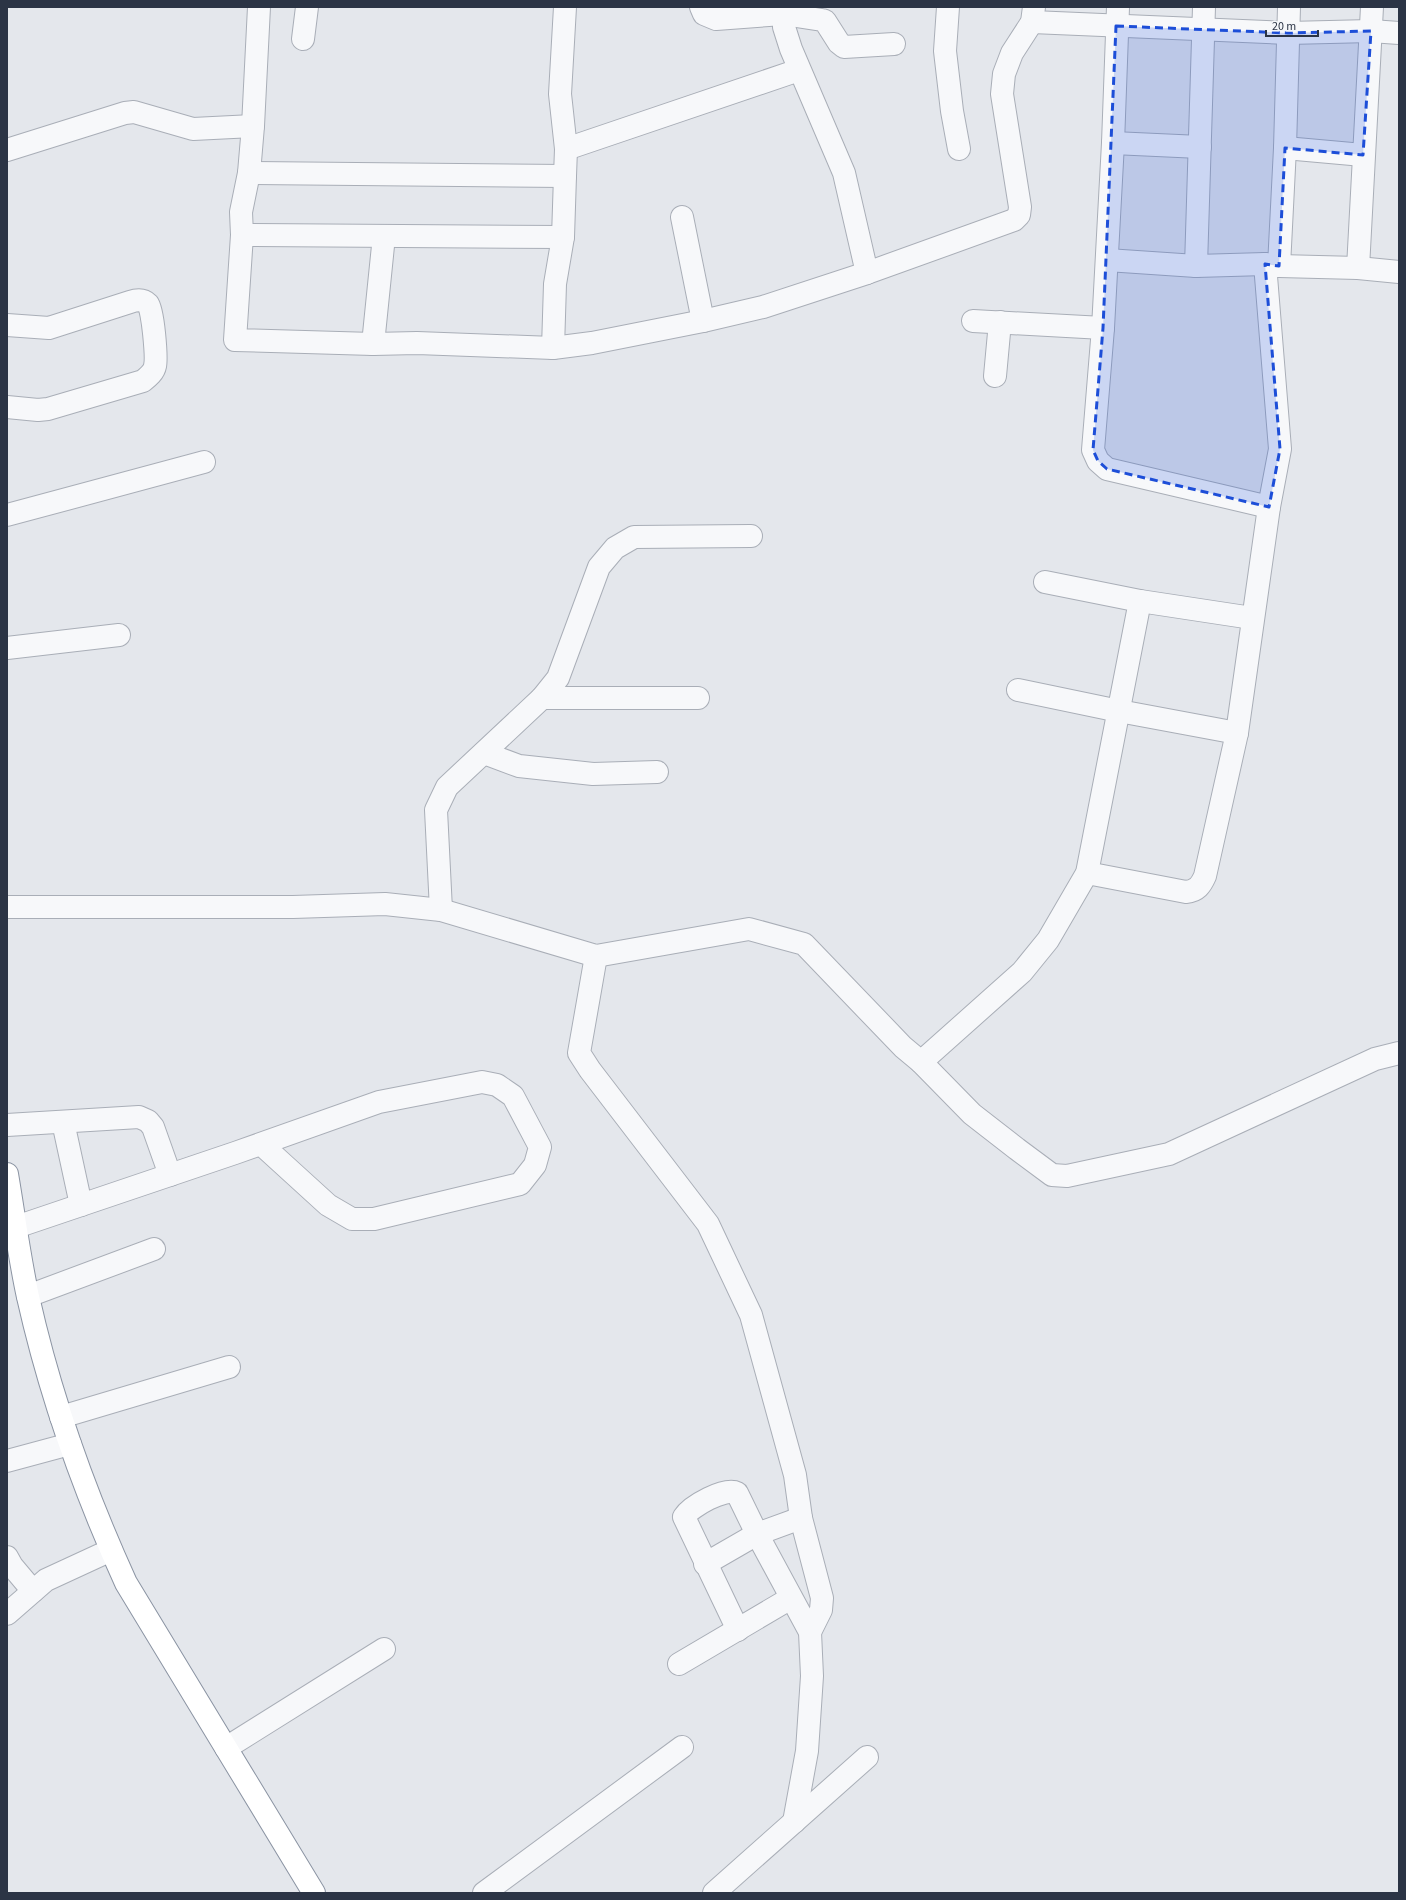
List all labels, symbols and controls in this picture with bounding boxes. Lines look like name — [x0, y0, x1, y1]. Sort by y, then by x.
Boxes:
scale bar — [1266, 12, 1318, 38]
text: 20 m — [1272, 18, 1296, 35]

